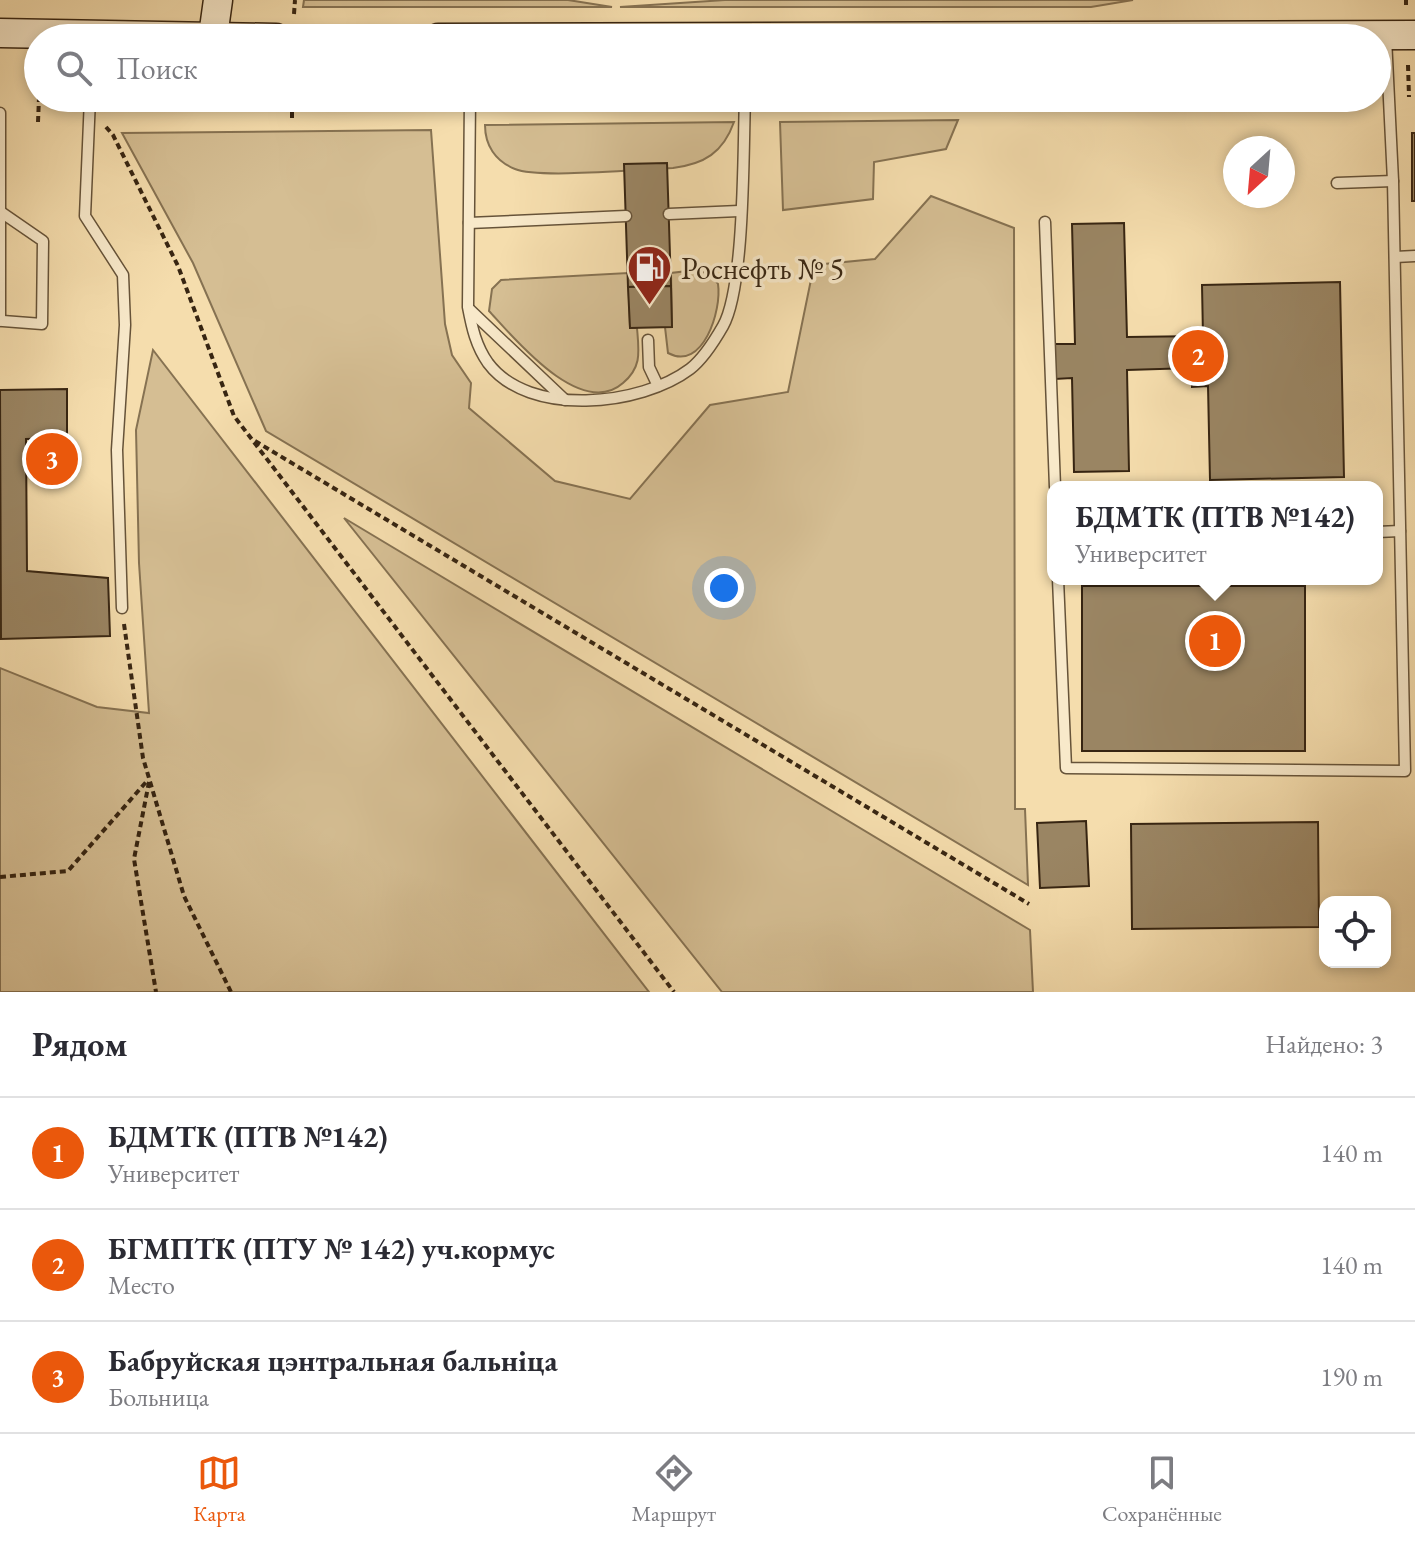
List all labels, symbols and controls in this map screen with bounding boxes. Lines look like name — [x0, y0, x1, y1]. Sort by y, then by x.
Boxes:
search box — [24, 24, 1391, 112]
icon: search — [52, 46, 96, 90]
text: Поиск — [116, 49, 198, 88]
north arrow — [1223, 136, 1295, 208]
fuel station icon: Роснефть № 5 — [626, 244, 674, 307]
place label: Роснефть № 5 — [681, 249, 844, 288]
pin: 2 — [1172, 326, 1224, 386]
pin: 3 — [26, 429, 78, 489]
popup — [1047, 481, 1383, 585]
text: БДМТК (ПТВ №142) — [1075, 497, 1355, 536]
text: Университет — [1075, 536, 1207, 570]
your location — [704, 568, 744, 608]
pin: 1 — [1189, 611, 1241, 671]
map controls — [1319, 896, 1391, 968]
button: locate — [1319, 896, 1391, 968]
text: Рядом — [32, 1022, 127, 1066]
text: Найдено: 3 — [1265, 1027, 1383, 1061]
text: БДМТК (ПТВ №142) — [108, 1117, 388, 1156]
text: 1 — [51, 1136, 65, 1170]
text: 140 m — [1320, 1136, 1383, 1170]
text: Университет — [108, 1156, 240, 1190]
text: БГМПТК (ПТУ № 142) уч.кормус — [108, 1229, 555, 1268]
text: 2 — [51, 1248, 65, 1282]
text: 140 m — [1320, 1248, 1383, 1282]
text: Место — [108, 1268, 175, 1302]
text: Бабруйская цэнтральная бальніца — [108, 1341, 558, 1380]
text: 3 — [51, 1360, 65, 1394]
text: 190 m — [1320, 1360, 1383, 1394]
text: Больница — [108, 1380, 209, 1414]
tab: Карта — [193, 1451, 246, 1528]
tab: Маршрут — [632, 1451, 716, 1528]
tab: Сохранённые — [1102, 1451, 1222, 1528]

